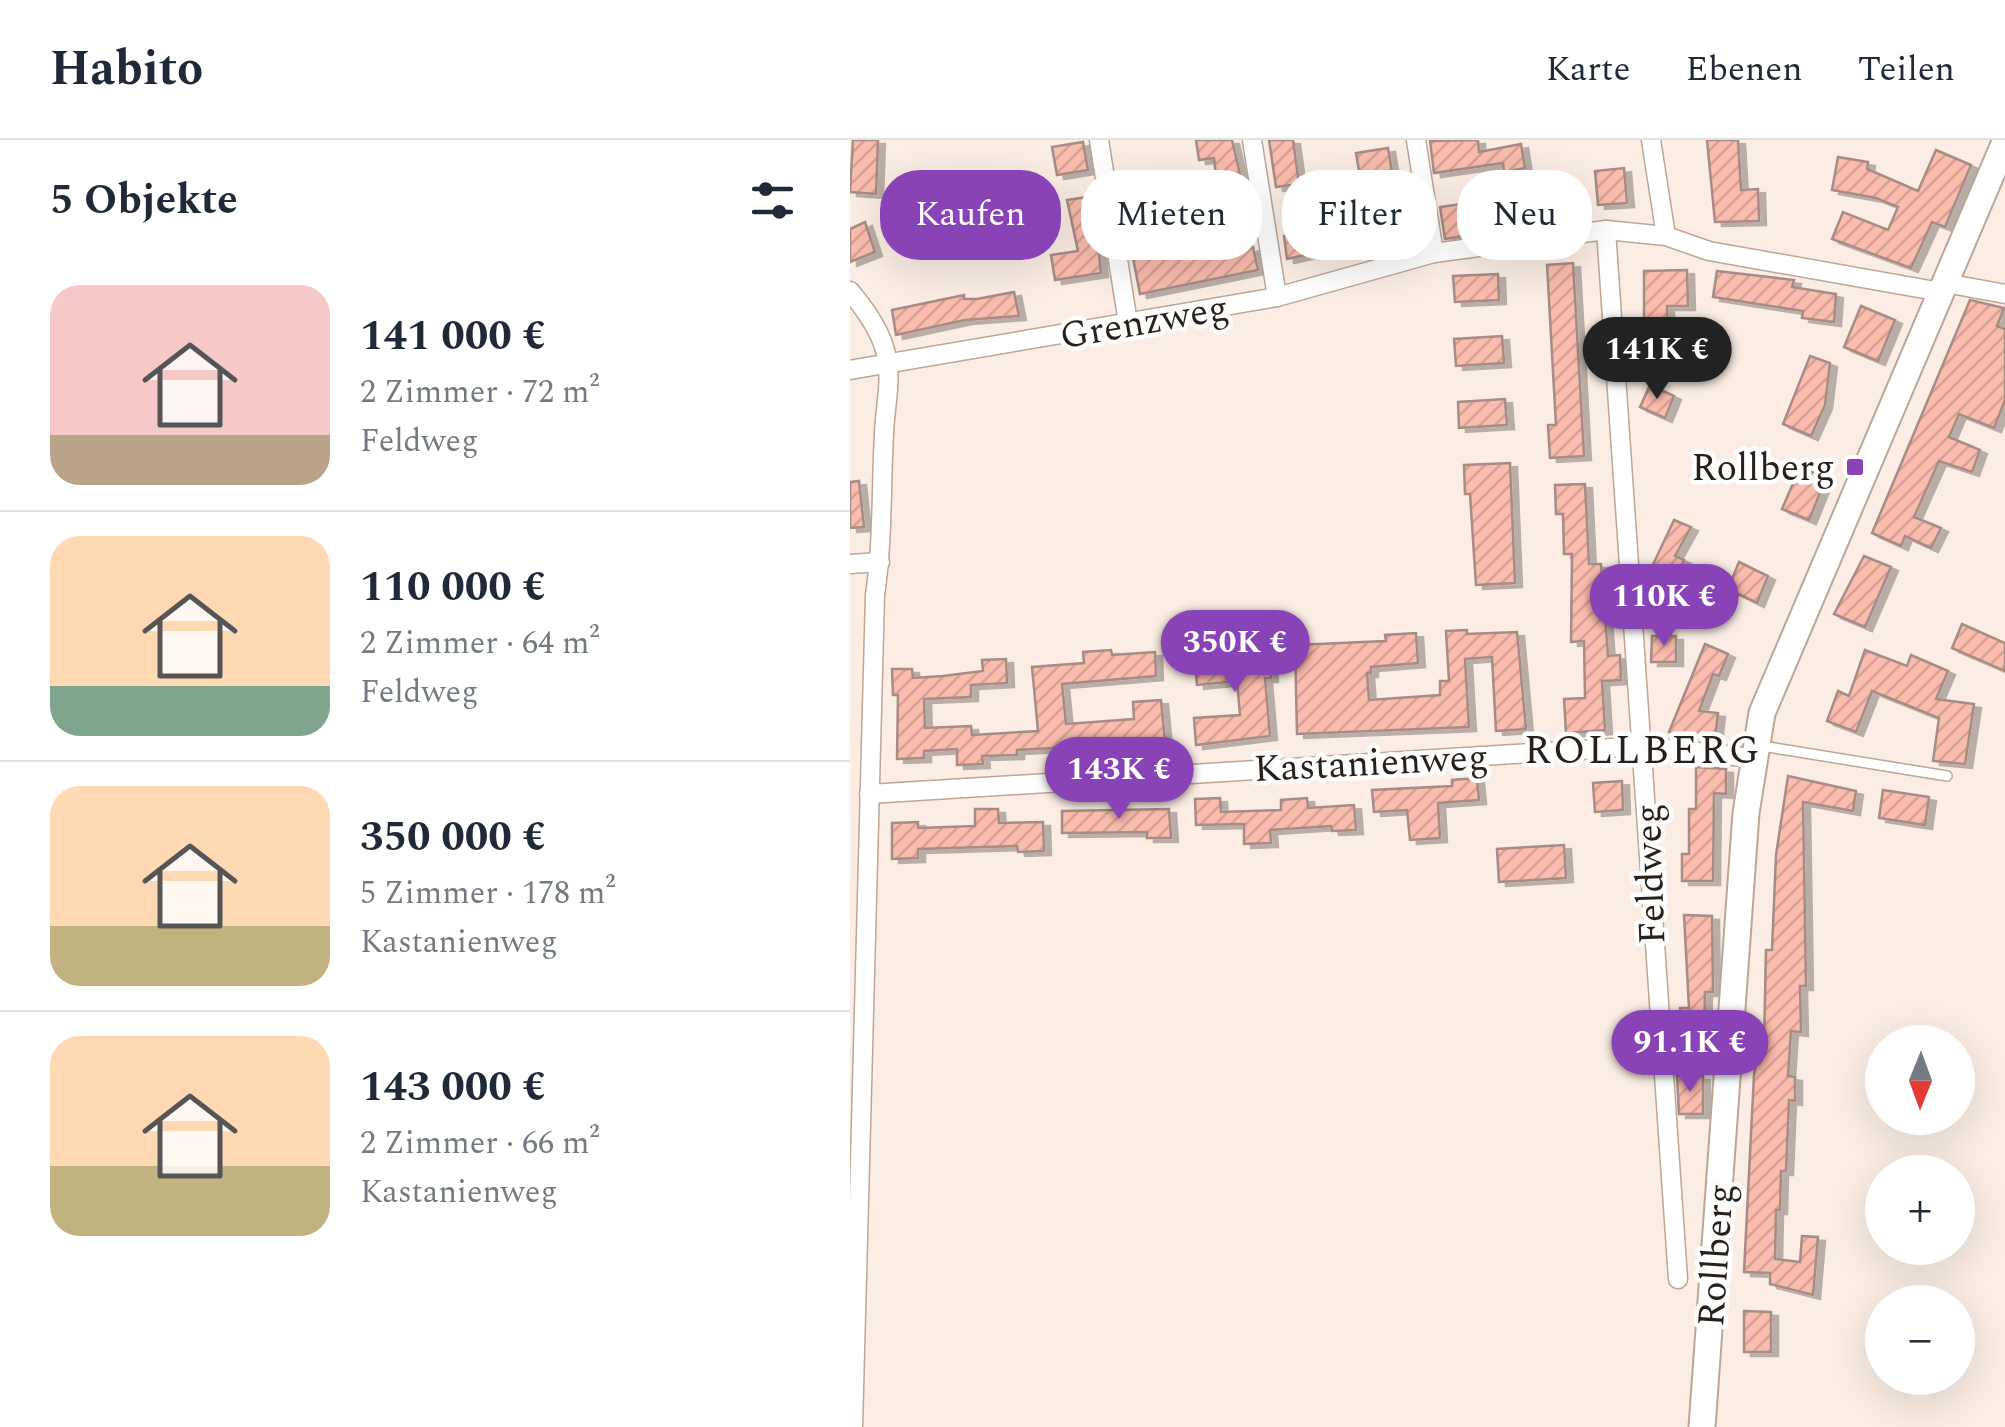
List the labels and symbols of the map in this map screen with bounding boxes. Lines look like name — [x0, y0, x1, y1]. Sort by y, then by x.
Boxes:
street label: Grenzweg — [1055, 280, 1233, 366]
pin: 141K € — [1576, 317, 1738, 402]
place label: Rollberg — [1691, 440, 1835, 498]
marker: Rollberg — [1844, 456, 1866, 478]
pin: 110K € — [1583, 564, 1745, 649]
pin: 350K € — [1154, 610, 1316, 695]
district label: ROLLBERG — [1524, 721, 1762, 782]
street label: Kastanienweg — [1252, 729, 1490, 799]
pin: 143K € — [1038, 737, 1200, 822]
street label: Feldweg — [1620, 803, 1682, 945]
pin: 91.1K € — [1598, 1010, 1782, 1095]
north arrow — [1865, 1025, 1975, 1135]
street label: Rollberg — [1683, 1181, 1751, 1329]

